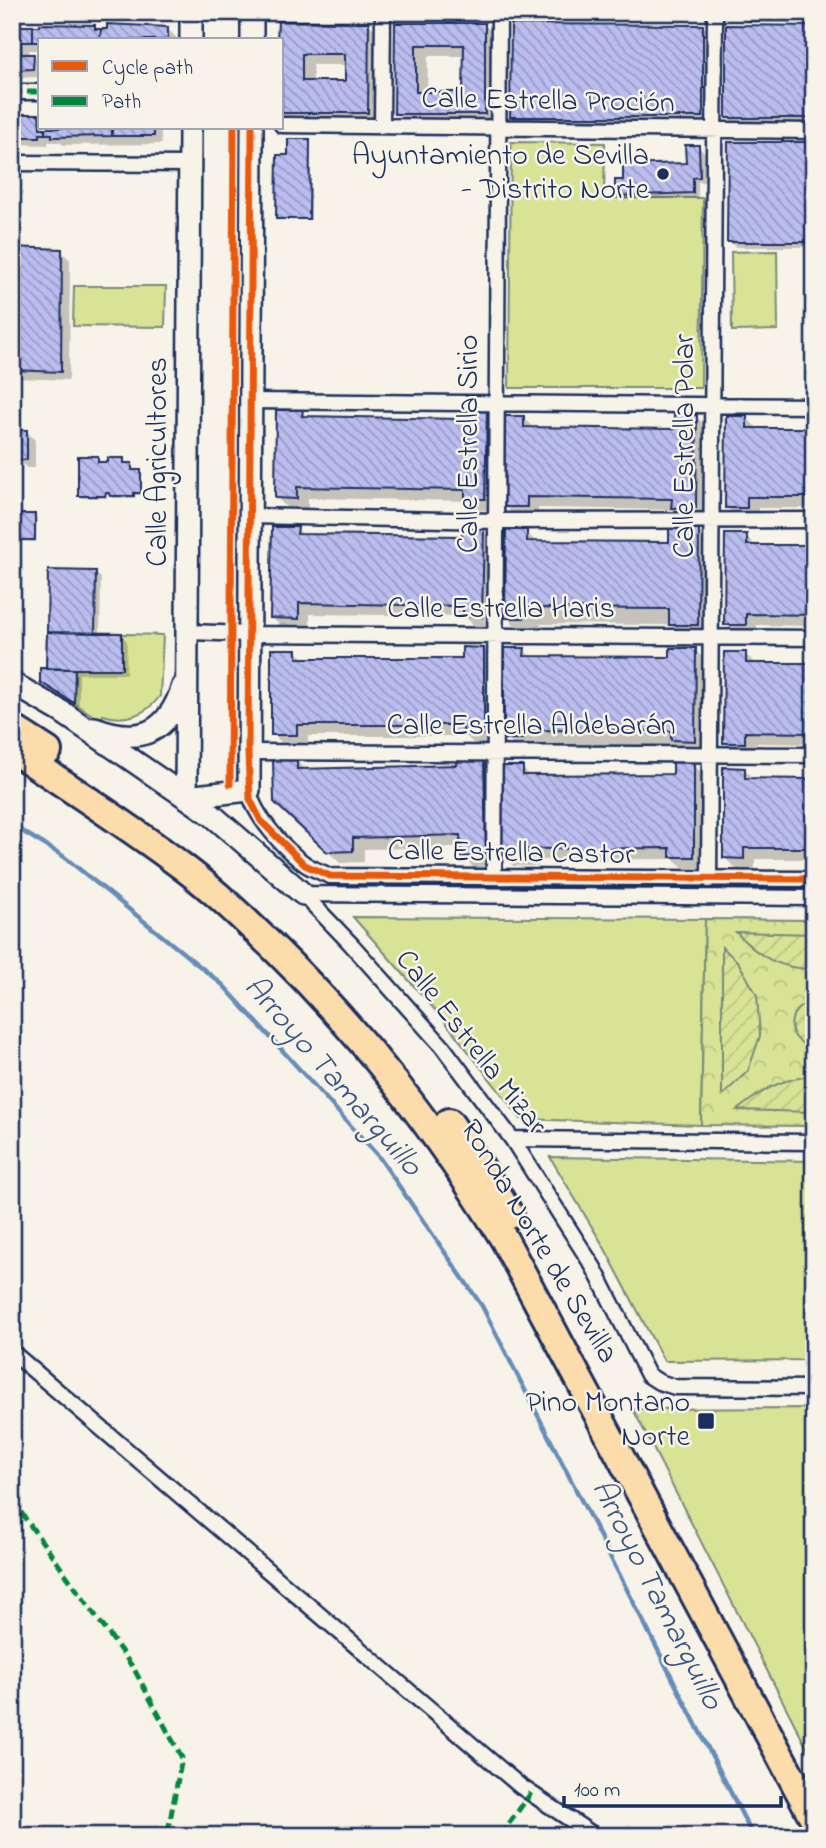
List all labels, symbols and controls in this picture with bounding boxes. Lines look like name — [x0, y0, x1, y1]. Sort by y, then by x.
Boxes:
legend — [38, 38, 284, 130]
text: Cycle path — [102, 54, 193, 86]
street label: Calle Estrella Proción — [421, 78, 675, 126]
text: Path — [102, 88, 141, 118]
place label: Ayuntamiento de Sevilla - Distrito Norte — [352, 135, 650, 213]
marker: Ayuntamiento de Sevilla - Distrito Norte — [655, 166, 671, 182]
street label: Calle Estrella Polar — [664, 333, 708, 558]
street label: Calle Estrella Sirio — [448, 335, 492, 553]
street label: Calle Agricultores — [137, 357, 181, 567]
street label: Calle Estrella Haris — [387, 588, 615, 632]
street label: Calle Estrella Aldebarán — [387, 705, 675, 749]
street label: Calle Estrella Castor — [387, 830, 635, 878]
street label: Calle Estrella Mizar — [383, 941, 557, 1146]
water label: Arroyo Tamarguillo — [231, 966, 434, 1189]
street label: Ronda Norte de Sevilla — [448, 1112, 628, 1372]
place label: Pino Montano Norte — [526, 1382, 691, 1460]
marker: Pino Montano Norte — [696, 1411, 716, 1431]
water label: Arroyo Tamarguillo — [578, 1472, 735, 1720]
scale bar — [564, 1764, 780, 1808]
text: 100 m — [574, 1776, 620, 1806]

